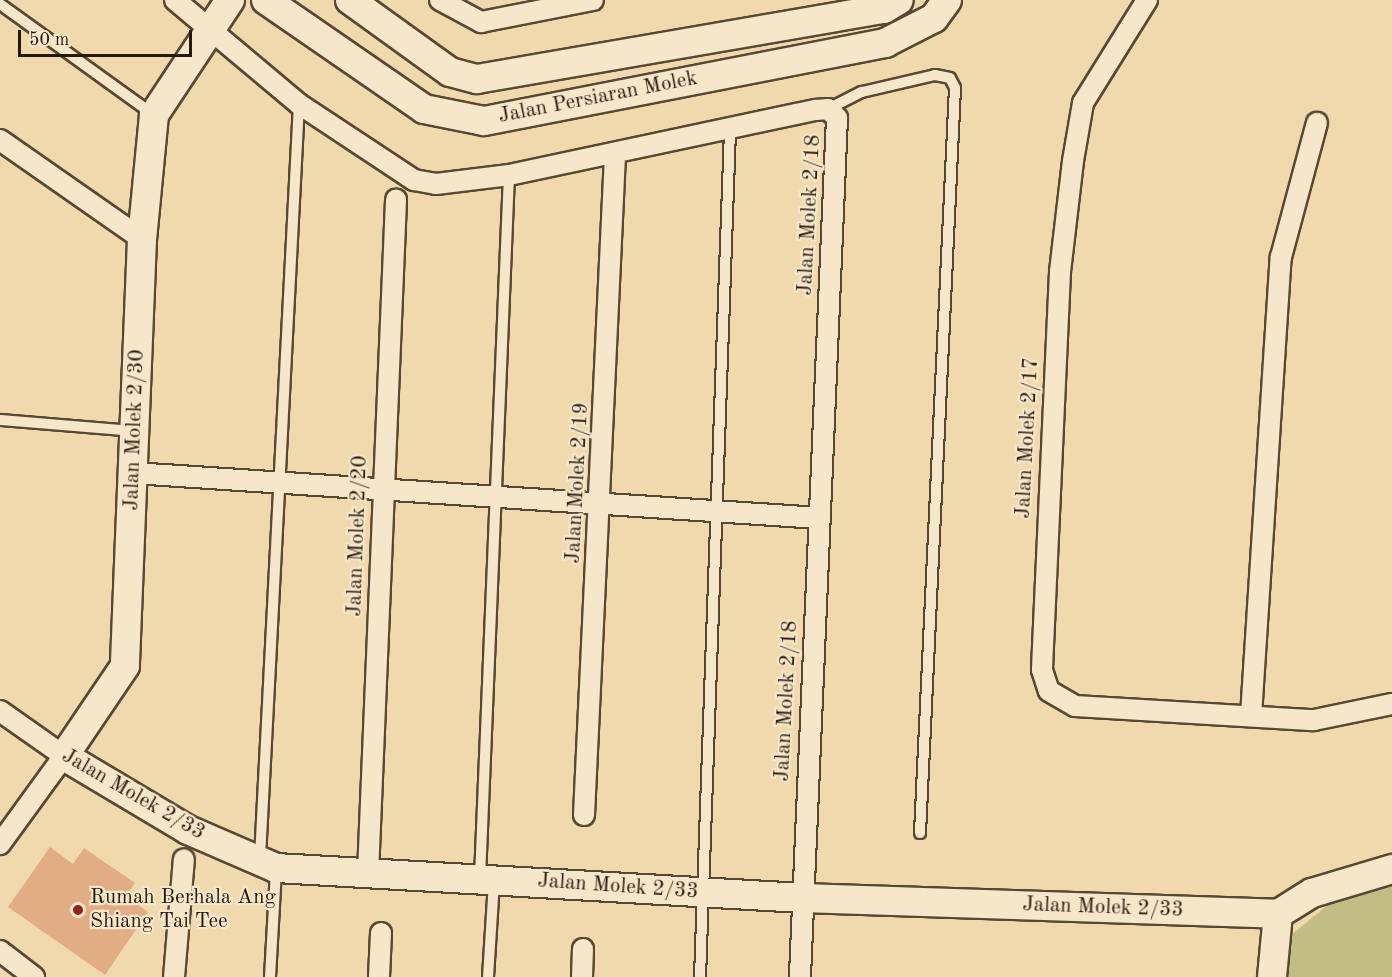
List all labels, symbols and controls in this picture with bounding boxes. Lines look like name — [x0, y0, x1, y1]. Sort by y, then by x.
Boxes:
scale bar — [21, 18, 195, 56]
text: 50 m — [29, 31, 69, 49]
street label: Jalan Persiaran Molek — [496, 66, 700, 130]
street label: Jalan Molek 2/18 — [793, 134, 827, 296]
street label: Jalan Molek 2/30 — [120, 349, 150, 511]
street label: Jalan Molek 2/17 — [1011, 357, 1045, 519]
street label: Jalan Molek 2/19 — [561, 402, 595, 564]
street label: Jalan Molek 2/20 — [343, 455, 373, 617]
street label: Jalan Molek 2/18 — [770, 620, 804, 782]
street label: Jalan Molek 2/33 — [57, 744, 209, 846]
street label: Jalan Molek 2/33 — [537, 869, 699, 905]
place label: Rumah Berhala Ang Shiang Tai Tee — [90, 885, 276, 935]
street label: Jalan Molek 2/33 — [1022, 893, 1184, 923]
marker: Rumah Berhala Ang Shiang Tai Tee — [71, 903, 85, 917]

